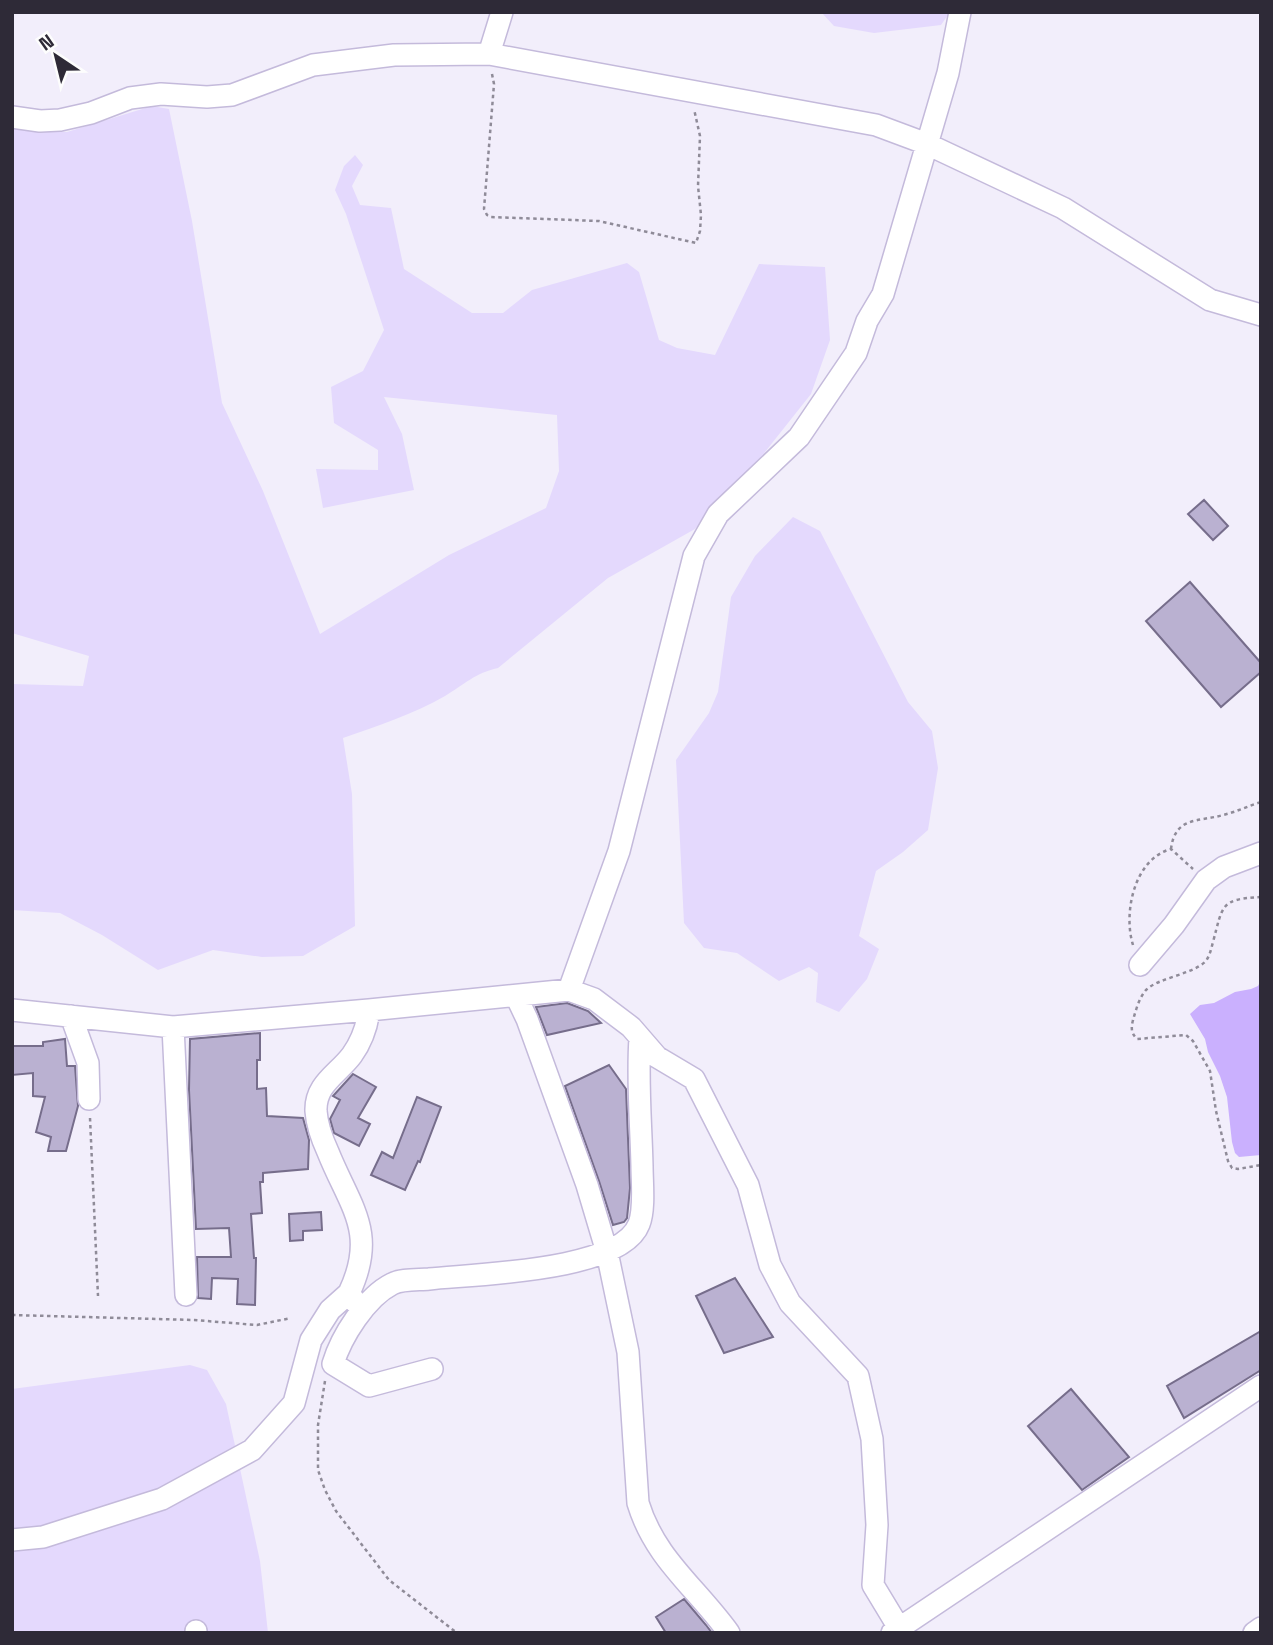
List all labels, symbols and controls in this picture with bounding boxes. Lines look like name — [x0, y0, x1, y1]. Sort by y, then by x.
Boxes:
north arrow — [21, 21, 91, 91]
text: N — [34, 29, 59, 56]

